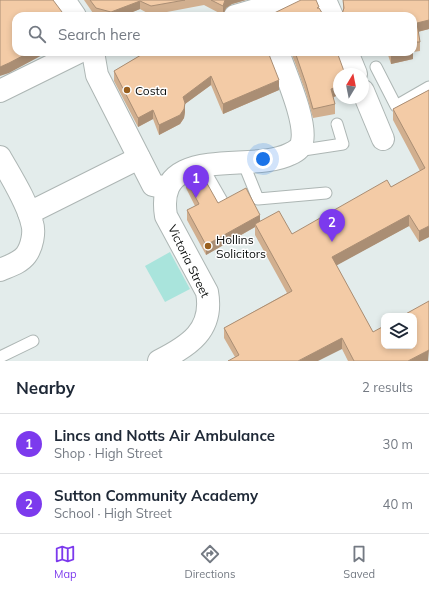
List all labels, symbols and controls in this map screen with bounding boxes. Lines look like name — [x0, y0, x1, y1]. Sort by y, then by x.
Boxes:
search box — [12, 12, 417, 56]
icon: search — [26, 23, 48, 45]
text: Search here — [58, 25, 140, 44]
north arrow — [333, 68, 369, 104]
place label: Costa — [135, 83, 167, 98]
marker: Costa — [122, 85, 132, 95]
your location — [253, 149, 273, 169]
pin: 1 — [183, 165, 209, 198]
pin: 2 — [319, 209, 345, 242]
street label: Victoria Street — [165, 222, 213, 300]
place label: Hollins Solicitors — [216, 232, 266, 261]
marker: Hollins Solicitors — [203, 241, 213, 251]
map controls — [381, 313, 417, 349]
button: layers — [381, 313, 417, 349]
text: Nearby — [16, 377, 75, 398]
text: 2 results — [362, 379, 413, 395]
text: Lincs and Notts Air Ambulance — [54, 426, 275, 445]
text: 1 — [25, 436, 33, 452]
text: 30 m — [383, 436, 413, 452]
text: Shop · High Street — [54, 445, 163, 461]
text: Sutton Community Academy — [54, 486, 258, 505]
text: 2 — [25, 496, 33, 512]
text: 40 m — [383, 496, 413, 512]
text: School · High Street — [54, 505, 172, 521]
tab: Map — [54, 543, 77, 581]
tab: Directions — [185, 543, 235, 581]
tab: Saved — [343, 543, 375, 581]

